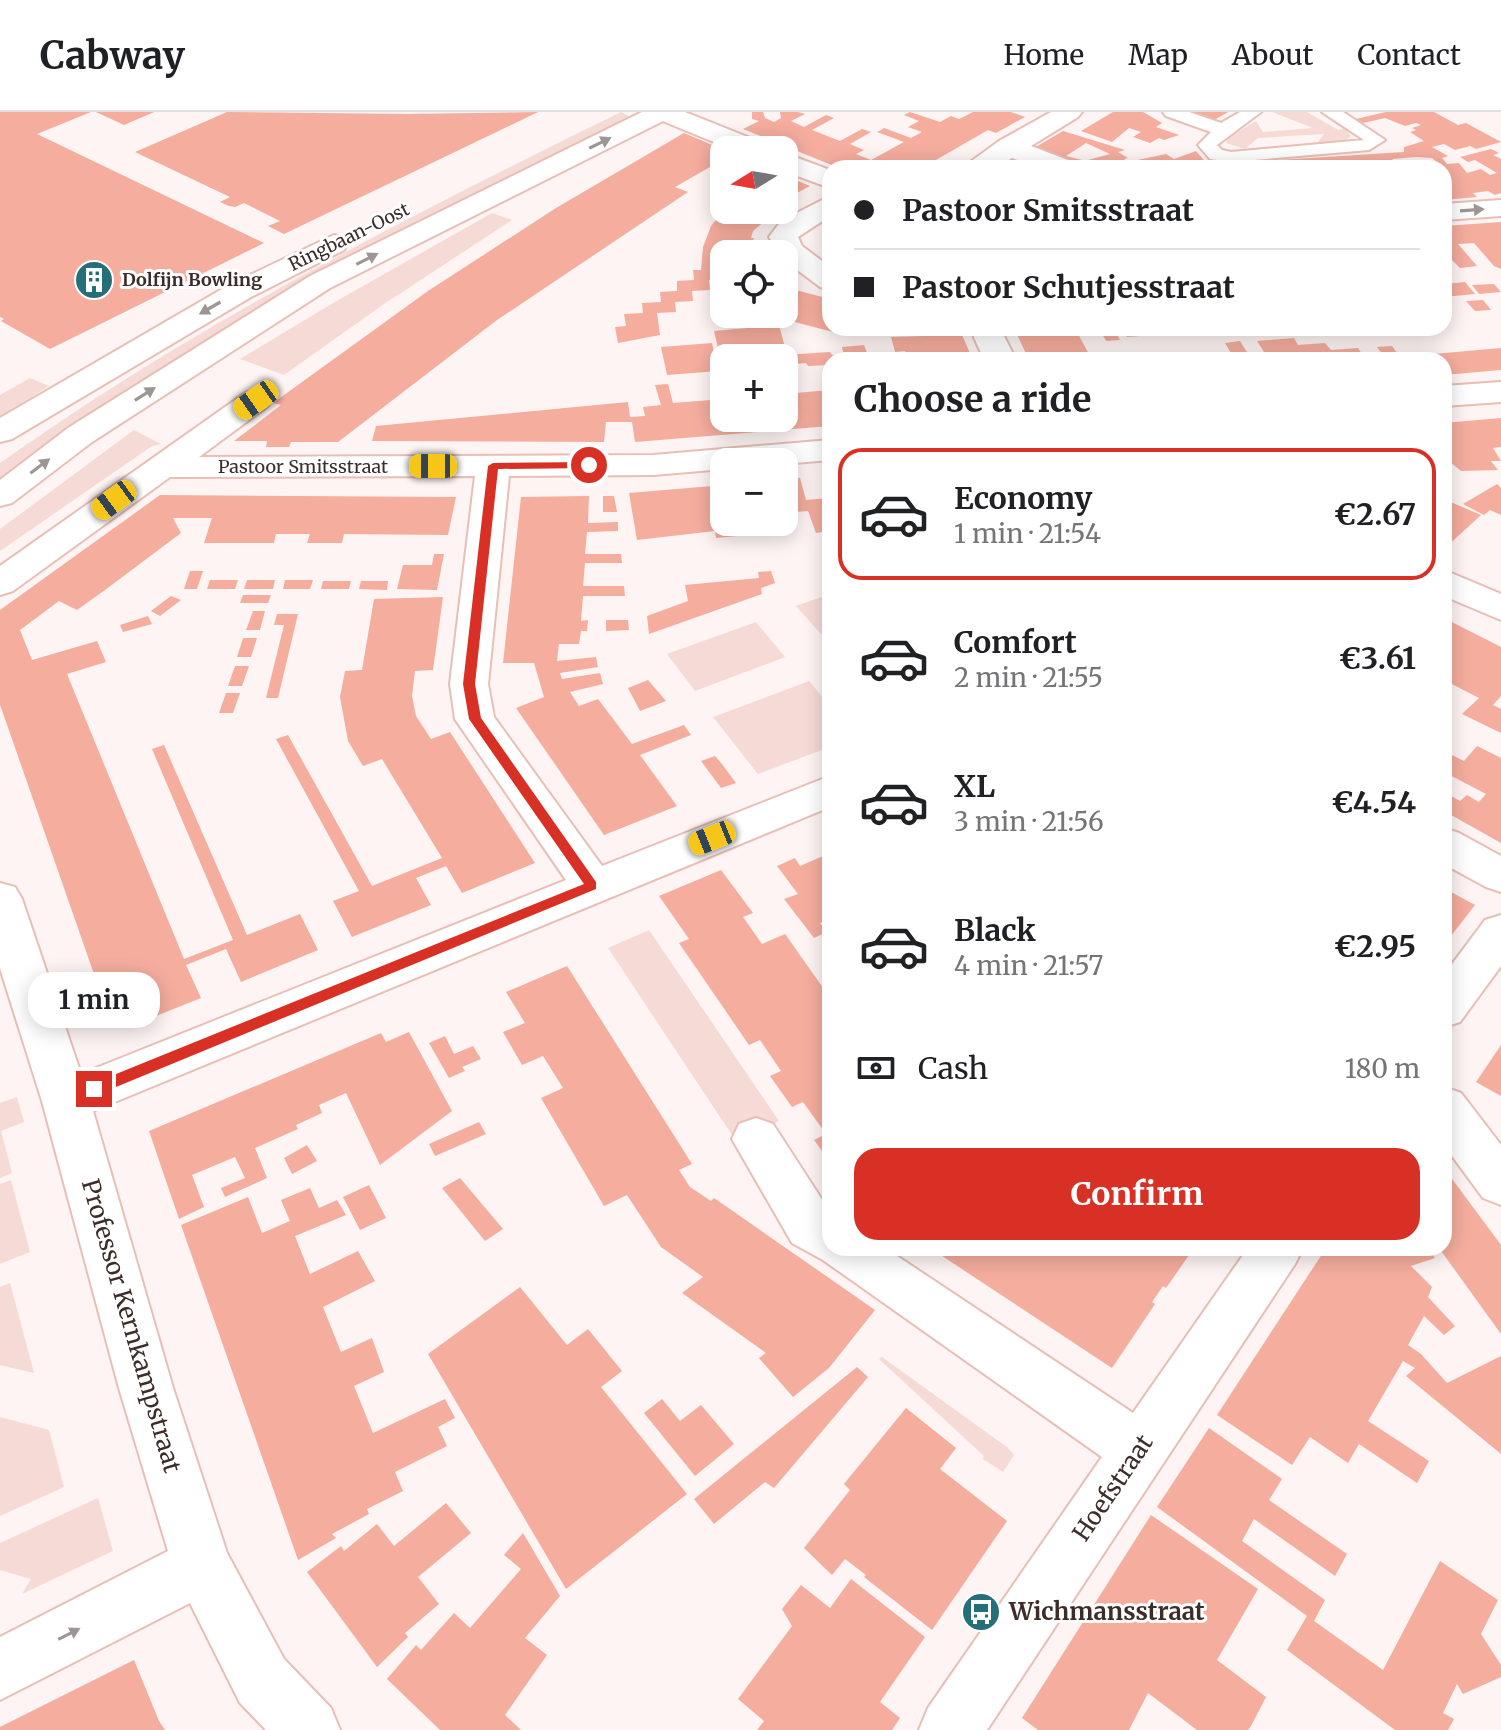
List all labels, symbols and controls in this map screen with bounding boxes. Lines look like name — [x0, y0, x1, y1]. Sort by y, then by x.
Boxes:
text: Cabway — [40, 32, 185, 79]
text: Home — [1003, 37, 1084, 73]
text: Map — [1128, 37, 1188, 73]
text: About — [1232, 37, 1313, 73]
text: Contact — [1357, 37, 1461, 73]
one-way arrow — [589, 136, 612, 149]
north arrow — [710, 136, 798, 224]
map controls — [710, 136, 798, 536]
text: Pastoor Smitsstraat — [902, 191, 1194, 229]
street label: Ringbaan-Oost — [285, 197, 413, 276]
one-way arrow — [1460, 203, 1485, 216]
button: locate — [710, 240, 798, 328]
one-way arrow — [356, 252, 379, 265]
building icon: Dolfijn Bowling — [73, 259, 115, 301]
place label: Dolfijn Bowling — [122, 268, 262, 291]
text: Pastoor Schutjesstraat — [902, 268, 1235, 306]
one-way arrow — [199, 301, 221, 315]
button: + — [710, 344, 798, 432]
car — [229, 376, 283, 424]
text: Choose a ride — [854, 377, 1091, 422]
one-way arrow — [135, 386, 156, 401]
route start — [571, 447, 607, 483]
button: − — [710, 448, 798, 536]
car — [409, 454, 457, 478]
street label: Pastoor Smitsstraat — [218, 455, 388, 478]
one-way arrow — [30, 458, 50, 474]
car — [88, 476, 140, 524]
icon: car — [858, 478, 930, 550]
text: Economy — [954, 479, 1092, 517]
text: €2.67 — [1334, 495, 1416, 533]
text: 1 min · 21:54 — [954, 517, 1101, 550]
icon: car — [858, 622, 930, 694]
text: Comfort — [954, 623, 1077, 661]
text: €3.61 — [1339, 639, 1416, 677]
text: 2 min · 21:55 — [954, 661, 1103, 694]
icon: car — [858, 766, 930, 838]
text: XL — [954, 767, 995, 805]
text: €4.54 — [1331, 783, 1416, 821]
text: 3 min · 21:56 — [954, 805, 1104, 838]
car — [685, 818, 739, 858]
icon: car — [858, 910, 930, 982]
text: Black — [954, 911, 1036, 949]
text: €2.95 — [1334, 927, 1416, 965]
text: 4 min · 21:57 — [954, 949, 1103, 982]
callout: 1 min — [28, 973, 160, 1029]
text: 1 min — [59, 983, 129, 1016]
icon: cash — [854, 1046, 898, 1090]
text: Cash — [918, 1049, 988, 1087]
text: 180 m — [1345, 1052, 1420, 1085]
route end — [76, 1071, 112, 1107]
button: Confirm — [854, 1148, 1420, 1240]
street label: Professor Kernkampstraat — [75, 1176, 188, 1477]
street label: Hoefstraat — [1066, 1428, 1160, 1547]
bus stop icon: Wichmansstraat — [960, 1591, 1002, 1633]
place label: Wichmansstraat — [1008, 1596, 1205, 1627]
one-way arrow — [58, 1627, 81, 1640]

